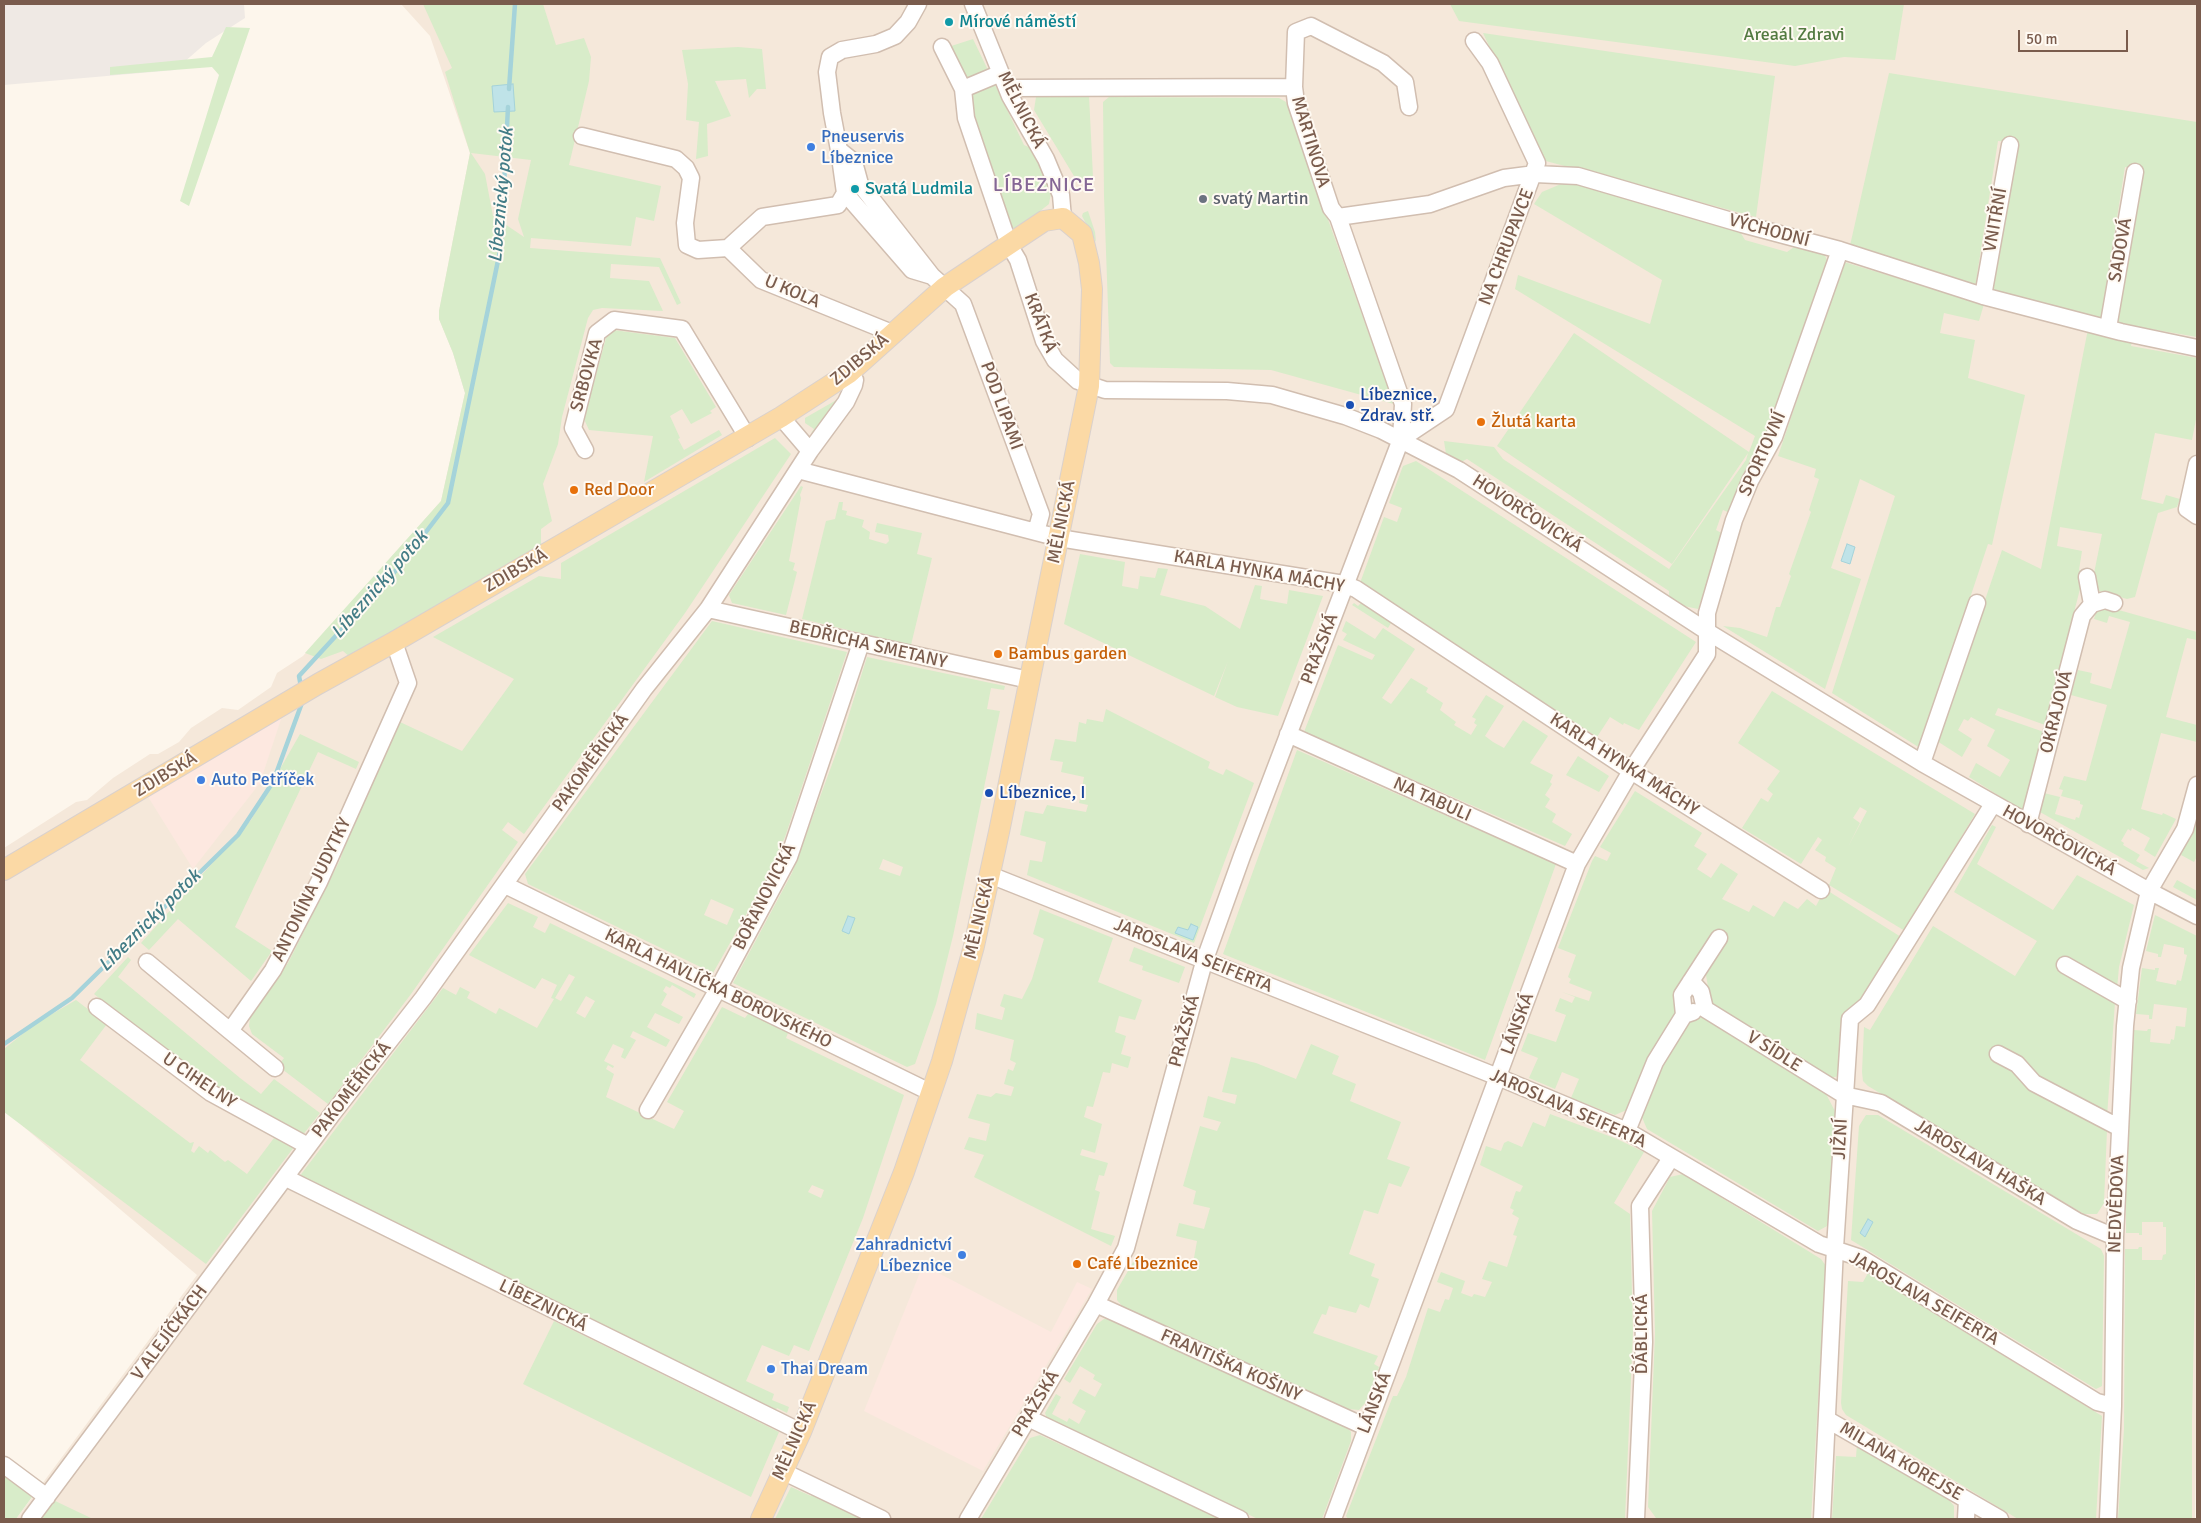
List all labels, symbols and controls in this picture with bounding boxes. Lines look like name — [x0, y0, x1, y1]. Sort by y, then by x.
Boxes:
place label: Mírové náměstí — [959, 11, 1076, 33]
marker: Mírové náměstí — [943, 16, 955, 28]
scale bar — [2021, 20, 2131, 52]
park label: Areaál Zdravi — [1743, 24, 1845, 46]
text: 50 m — [2026, 30, 2057, 48]
street label: MĚLNICKÁ — [992, 68, 1050, 152]
street label: MARTINOVA — [1286, 94, 1334, 190]
place label: Pneuservis Líbeznice — [821, 126, 904, 168]
water label: Líbeznický potok — [485, 127, 519, 263]
marker: Pneuservis Líbeznice — [805, 141, 817, 153]
district label: LÍBEZNICE — [992, 174, 1096, 198]
place label: Svatá Ludmila — [865, 178, 973, 200]
marker: Svatá Ludmila — [849, 183, 861, 195]
street label: NA CHRUPAVCE — [1475, 186, 1539, 308]
street label: VNITŘNÍ — [1980, 186, 2012, 254]
place label: svatý Martin — [1213, 188, 1309, 210]
marker: svatý Martin — [1197, 193, 1209, 205]
street label: VÝCHODNÍ — [1726, 210, 1812, 252]
street label: SADOVÁ — [2105, 216, 2137, 284]
street label: U KOLA — [761, 271, 823, 313]
street label: KRÁTKÁ — [1019, 290, 1061, 356]
street label: ZDIBSKÁ — [826, 329, 894, 391]
street label: SRBOVKA — [566, 336, 608, 414]
street label: POD LIPAMI — [975, 359, 1027, 453]
place label: Líbeznice, Zdrav. stř. — [1360, 384, 1437, 426]
marker: Líbeznice, Zdrav. stř. — [1344, 399, 1356, 411]
street label: SPORTOVNÍ — [1735, 408, 1791, 500]
place label: Žlutá karta — [1491, 411, 1576, 433]
marker: Žlutá karta — [1475, 416, 1487, 428]
street label: HOVORČOVICKÁ — [1468, 470, 1586, 558]
place label: Red Door — [584, 479, 654, 501]
street label: MĚLNICKÁ — [1043, 479, 1081, 565]
marker: Red Door — [568, 484, 580, 496]
water label: Líbeznický potok — [327, 526, 433, 644]
street label: ZDIBSKÁ — [480, 544, 552, 598]
street label: KARLA HYNKA MÁCHY — [1172, 546, 1346, 598]
street label: PRAŽSKÁ — [1297, 611, 1343, 687]
street label: BEDŘICHA SMETANY — [787, 616, 949, 674]
place label: Bambus garden — [1008, 643, 1127, 665]
marker: Bambus garden — [992, 648, 1004, 660]
street label: OKRAJOVÁ — [2036, 668, 2078, 756]
street label: KARLA HYNKA MÁCHY — [1545, 709, 1703, 821]
street label: PAKOMĚŘICKÁ — [548, 710, 634, 816]
street label: ZDIBSKÁ — [131, 748, 201, 802]
place label: Auto Petříček — [211, 769, 314, 791]
street label: NA TABULI — [1390, 773, 1474, 827]
marker: Auto Petříček — [195, 774, 207, 786]
place label: Líbeznice, I — [999, 782, 1086, 804]
marker: Líbeznice, I — [983, 787, 995, 799]
street label: HOVORČOVICKÁ — [1998, 801, 2120, 881]
street label: ANTONÍNA JUDYTKY — [268, 815, 356, 965]
street label: BOŘANOVICKÁ — [729, 840, 801, 954]
water label: Líbeznický potok — [94, 865, 206, 977]
street label: MĚLNICKÁ — [960, 875, 1000, 961]
street label: JAROSLAVA SEIFERTA — [1111, 914, 1275, 998]
street label: KARLA HAVLÍČKA BOROVSKÉHO — [601, 924, 835, 1054]
street label: LÁNSKÁ — [1497, 990, 1539, 1058]
street label: PRAŽSKÁ — [1165, 993, 1205, 1069]
street label: V SÍDLE — [1743, 1027, 1805, 1077]
street label: PAKOMĚŘICKÁ — [308, 1038, 396, 1142]
street label: U CIHELNY — [158, 1048, 240, 1114]
street label: JAROSLAVA SEIFERTA — [1486, 1065, 1650, 1153]
street label: JAROSLAVA HAŠKA — [1910, 1115, 2050, 1211]
street label: JIŽNÍ — [1829, 1118, 1853, 1160]
street label: NEDVĚDOVA — [2104, 1155, 2130, 1253]
place label: Zahradnictví Líbeznice — [855, 1234, 952, 1276]
street label: JAROSLAVA SEIFERTA — [1845, 1247, 2003, 1351]
marker: Zahradnictví Líbeznice — [956, 1249, 968, 1261]
place label: Café Líbeznice — [1087, 1253, 1198, 1275]
marker: Café Líbeznice — [1071, 1258, 1083, 1270]
street label: LÍBEZNICKÁ — [495, 1275, 591, 1337]
street label: V ALEJÍČKÁCH — [127, 1281, 213, 1385]
street label: ĎÁBLICKÁ — [1631, 1294, 1653, 1374]
street label: FRANTIŠKA KOŠINY — [1157, 1325, 1305, 1407]
place label: Thai Dream — [781, 1358, 868, 1380]
marker: Thai Dream — [765, 1363, 777, 1375]
street label: PRAŽSKÁ — [1008, 1367, 1064, 1441]
street label: LÁNSKÁ — [1353, 1369, 1397, 1437]
street label: MĚLNICKÁ — [768, 1398, 822, 1484]
street label: MILANA KOREJSE — [1835, 1418, 1967, 1506]

